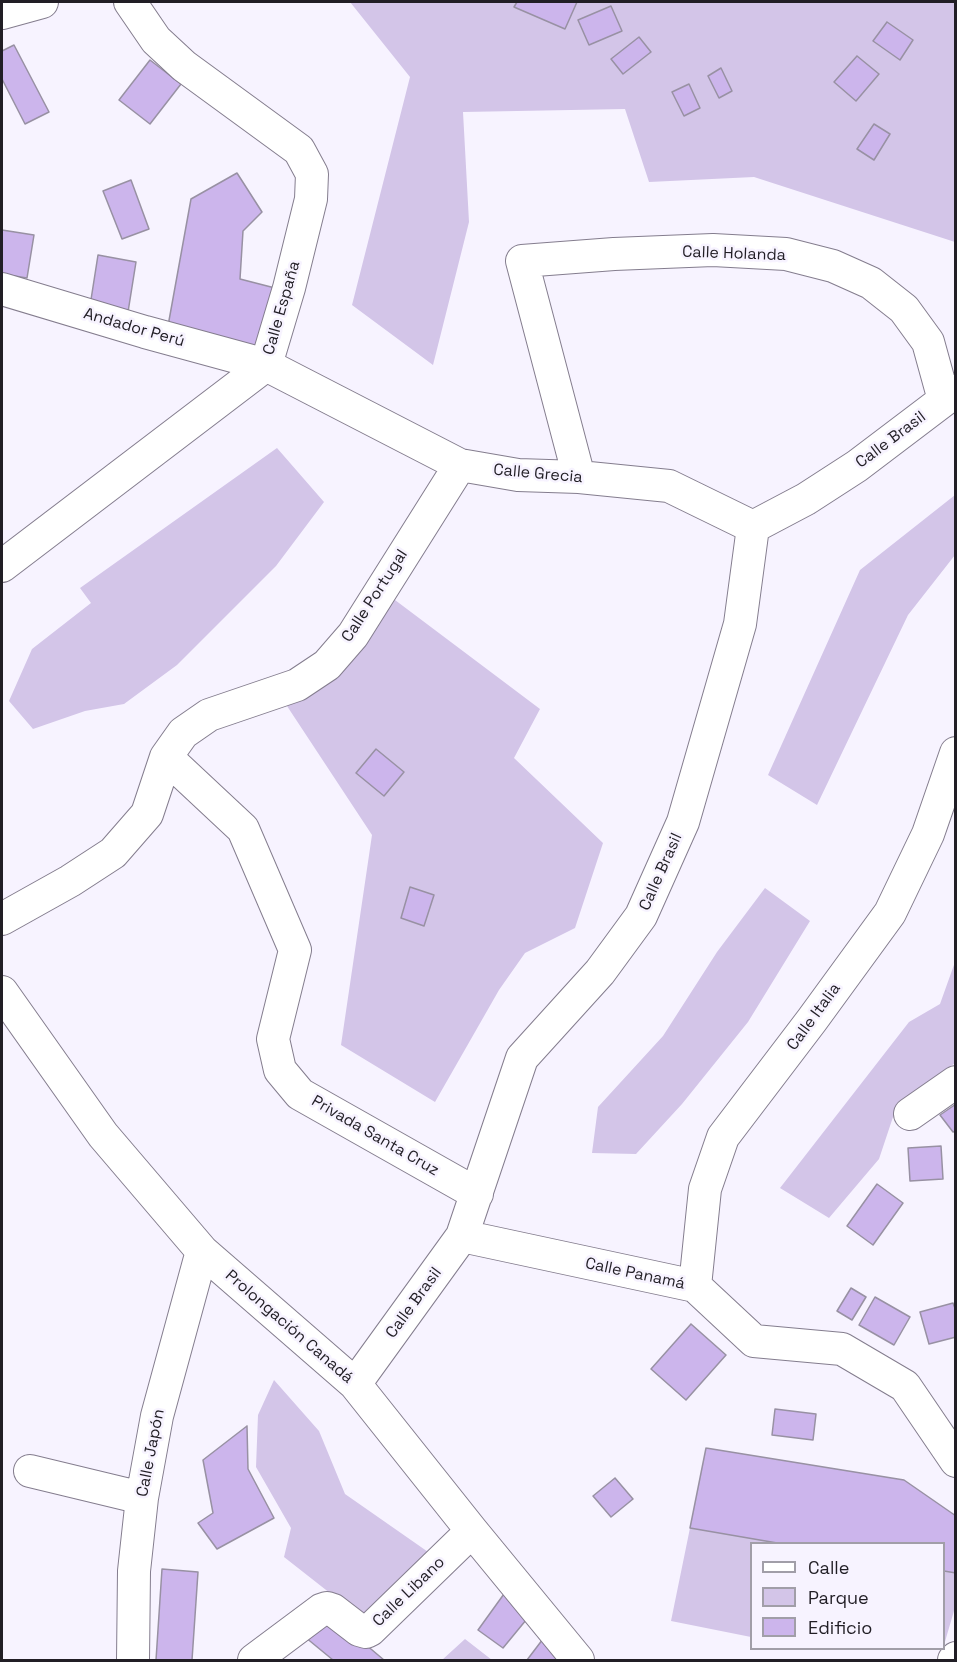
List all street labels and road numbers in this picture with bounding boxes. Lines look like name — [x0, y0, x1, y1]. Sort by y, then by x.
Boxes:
street label: Calle Holanda — [682, 243, 786, 265]
street label: Calle España — [259, 259, 305, 357]
street label: Andador Perú — [81, 304, 187, 352]
street label: Calle Brasil — [852, 407, 930, 473]
street label: Calle Grecia — [493, 461, 583, 487]
street label: Calle Portugal — [338, 546, 412, 646]
street label: Calle Brasil — [635, 830, 687, 914]
street label: Calle Italia — [783, 980, 845, 1054]
street label: Privada Santa Cruz — [308, 1092, 442, 1180]
street label: Calle Panamá — [583, 1254, 687, 1294]
street label: Calle Brasil — [382, 1264, 446, 1342]
street label: Prolongación Canadá — [221, 1266, 357, 1388]
street label: Calle Japón — [133, 1407, 169, 1499]
street label: Calle Libano — [369, 1553, 449, 1631]

